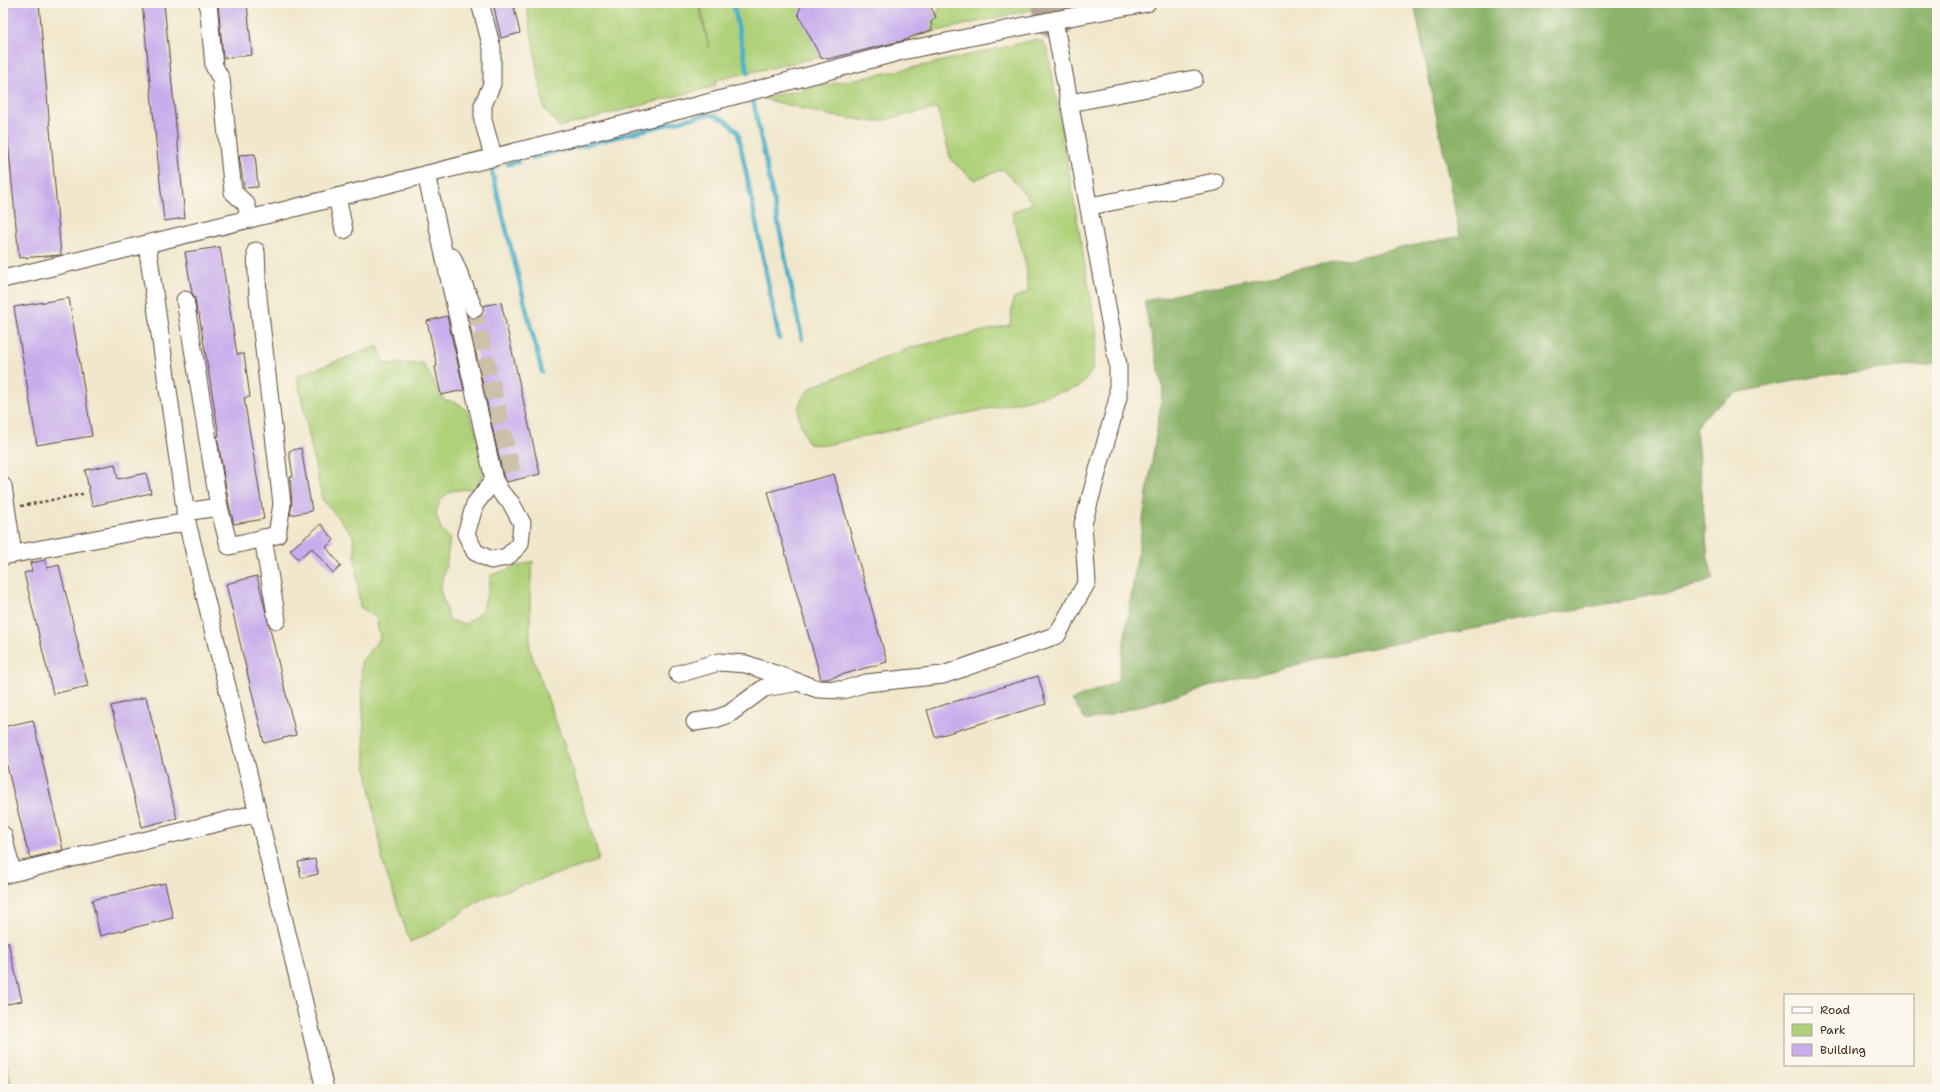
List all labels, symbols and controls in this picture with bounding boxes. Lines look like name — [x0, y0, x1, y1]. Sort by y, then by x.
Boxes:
legend — [1784, 994, 1914, 1066]
text: Road — [1820, 1002, 1851, 1018]
text: Park — [1820, 1022, 1846, 1038]
text: Building — [1820, 1042, 1866, 1058]

